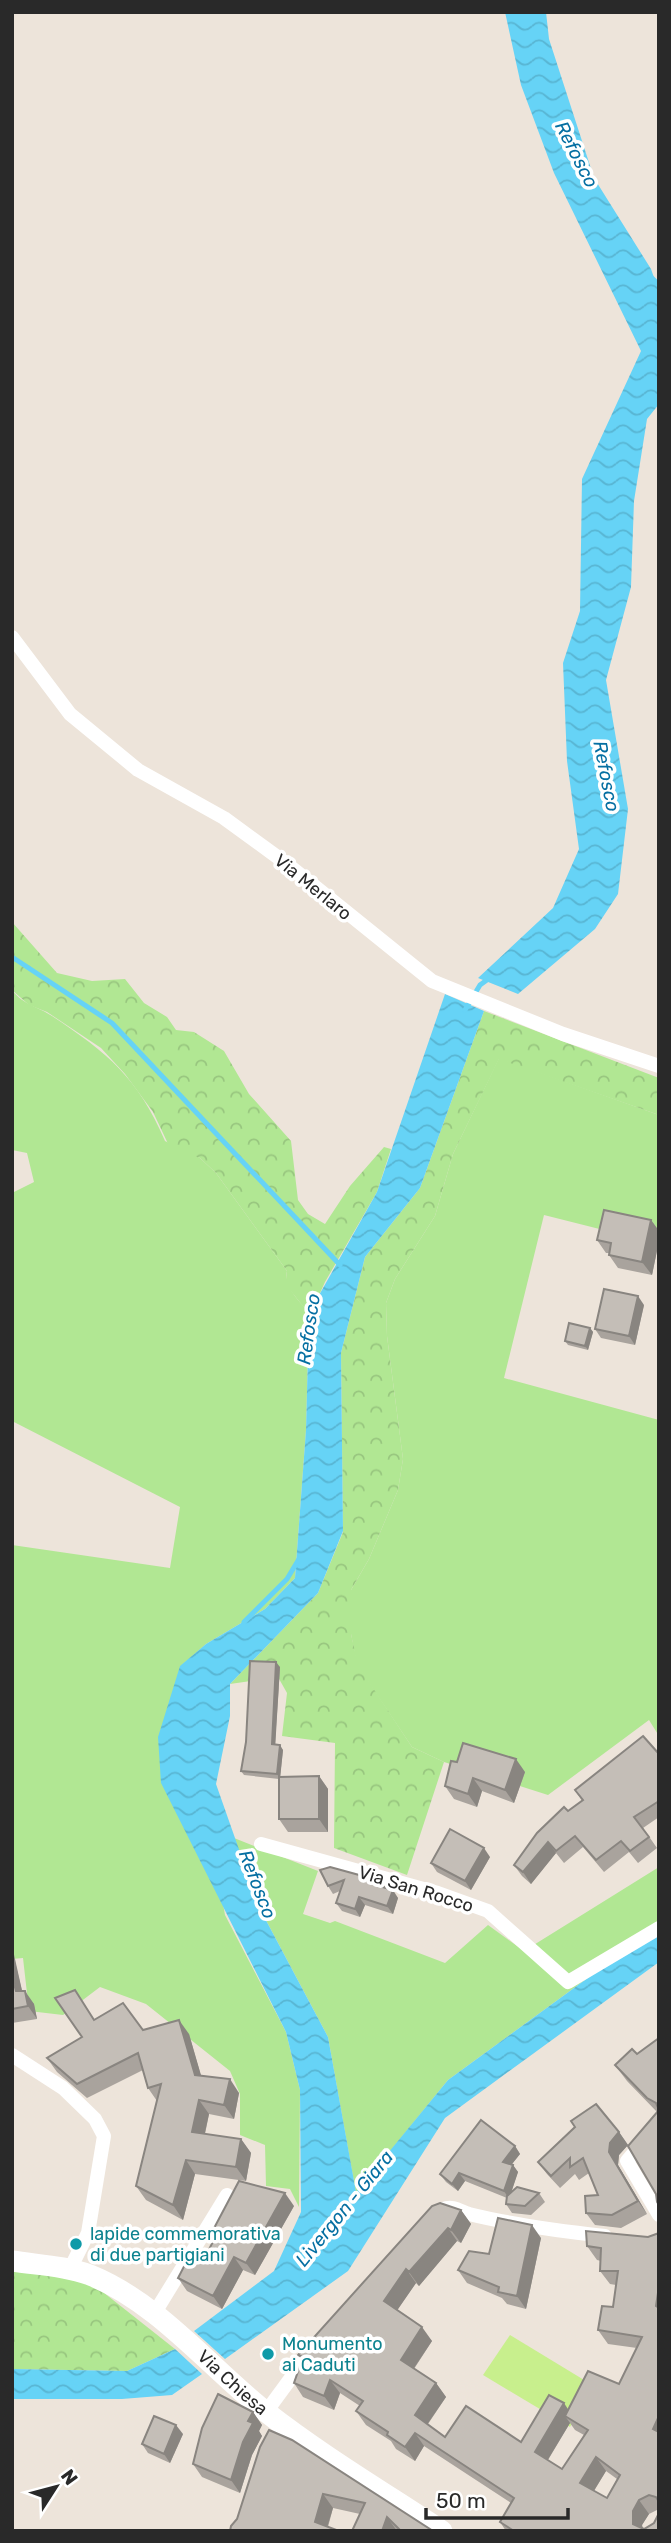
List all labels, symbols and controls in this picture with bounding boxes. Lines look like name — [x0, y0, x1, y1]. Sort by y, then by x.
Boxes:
water label: Refosco — [550, 117, 603, 192]
water label: Refosco — [588, 739, 625, 814]
street label: Via Merlaro — [270, 849, 356, 925]
water label: Refosco — [292, 1292, 325, 1366]
water label: Refosco — [234, 1847, 281, 1922]
street label: Via San Rocco — [356, 1861, 476, 1917]
water label: Livergon - Giara — [291, 2146, 398, 2271]
place label: lapide commemorativa di due partigiani — [90, 2223, 281, 2266]
marker: lapide commemorativa di due partigiani — [68, 2236, 84, 2252]
place label: Monumento ai Caduti — [282, 2333, 383, 2376]
street label: Via Chiesa — [193, 2345, 272, 2420]
marker: Monumento ai Caduti — [260, 2346, 276, 2362]
north arrow — [21, 2452, 91, 2522]
text: N — [56, 2465, 83, 2490]
scale bar — [426, 2476, 568, 2520]
text: 50 m — [436, 2488, 486, 2513]

